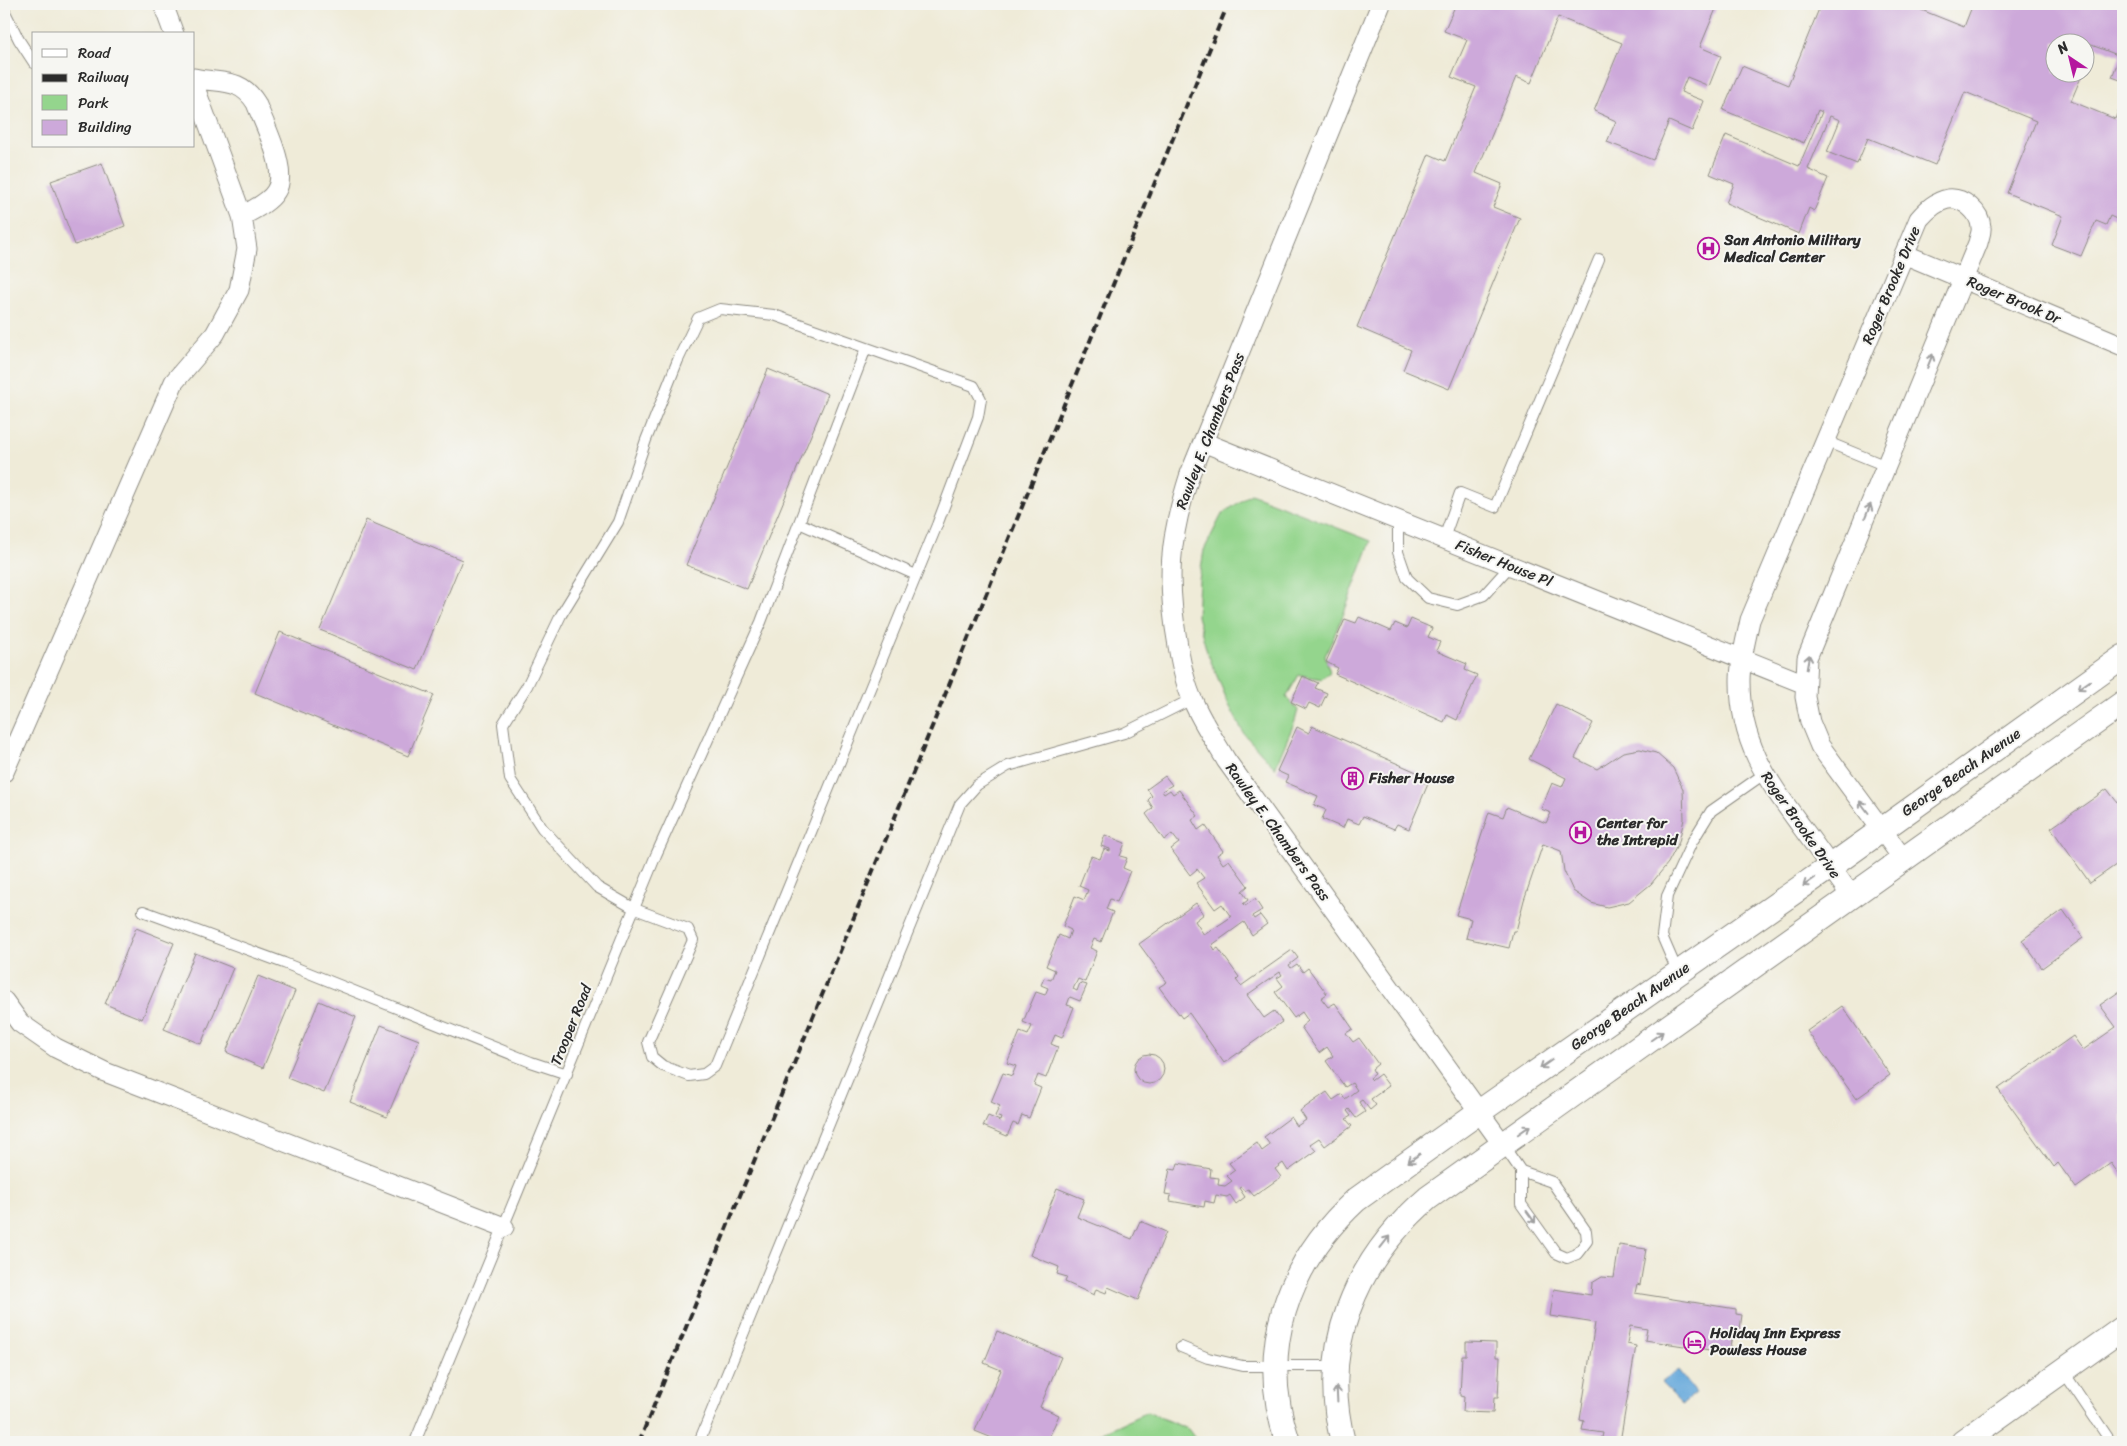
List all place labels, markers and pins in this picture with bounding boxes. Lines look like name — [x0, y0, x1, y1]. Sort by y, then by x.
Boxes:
place label: San Antonio Military Medical Center — [1723, 227, 1862, 270]
hospital icon: San Antonio Military Medical Center — [1696, 237, 1720, 261]
place label: Fisher House — [1368, 765, 1455, 791]
building icon: Fisher House — [1341, 766, 1365, 790]
place label: Center for the Intrepid — [1596, 810, 1680, 853]
hospital icon: Center for the Intrepid — [1569, 820, 1593, 844]
place label: Holiday Inn Express Powless House — [1709, 1320, 1842, 1363]
hotel icon: Holiday Inn Express Powless House — [1682, 1330, 1706, 1354]

